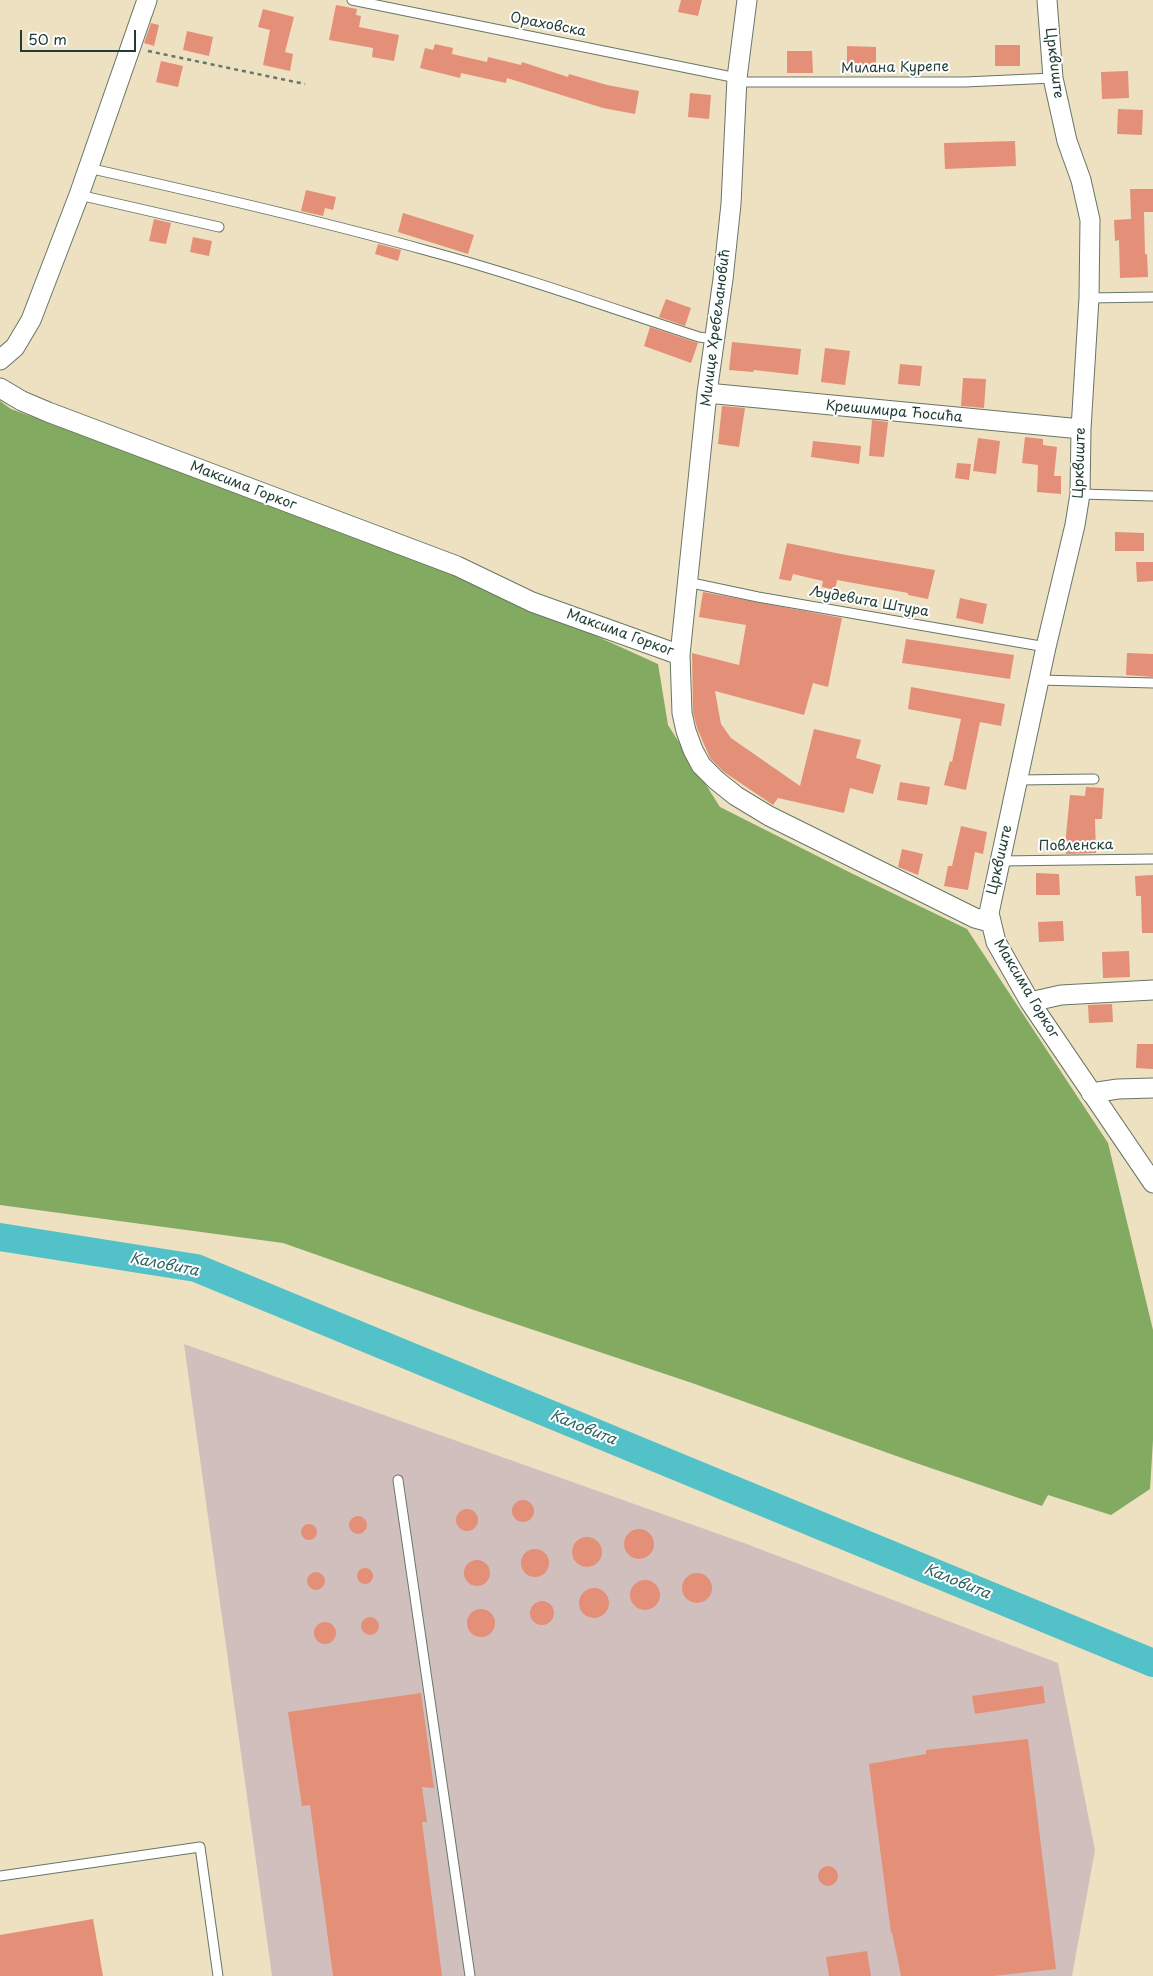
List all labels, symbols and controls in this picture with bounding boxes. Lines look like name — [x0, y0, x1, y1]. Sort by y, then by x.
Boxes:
street label: Ораховска — [509, 9, 587, 41]
scale bar — [22, 20, 139, 52]
text: 50 m — [28, 27, 67, 50]
street label: Црквиште — [1041, 27, 1067, 99]
street label: Милана Курепе — [841, 59, 949, 77]
street label: Милице Хребељановић — [698, 248, 734, 408]
street label: Крешимира Ћосића — [825, 398, 963, 426]
street label: Црквиште — [1070, 427, 1090, 499]
street label: Максима Горког — [188, 458, 298, 514]
street label: Људевита Штура — [808, 583, 930, 621]
street label: Максима Горког — [564, 606, 676, 660]
street label: Црквиште — [984, 823, 1016, 897]
street label: Повленска — [1038, 837, 1114, 855]
street label: Максима Горког — [990, 936, 1062, 1042]
water label: Каловита — [128, 1250, 200, 1280]
water label: Каловита — [547, 1407, 619, 1449]
water label: Каловита — [921, 1561, 993, 1603]

